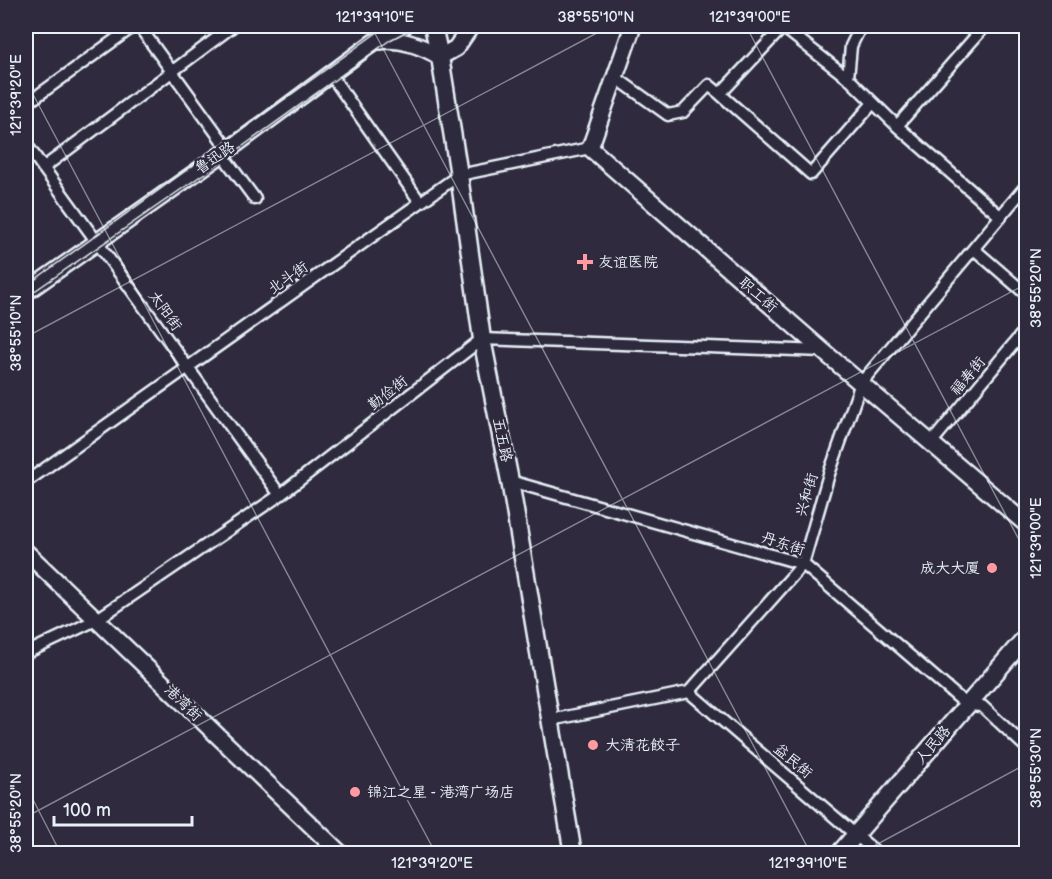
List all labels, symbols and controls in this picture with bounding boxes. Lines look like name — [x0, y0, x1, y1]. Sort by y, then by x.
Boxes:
text: 121°39'10"E — [336, 8, 414, 27]
text: 38°55'10"N — [558, 8, 634, 27]
text: 121°39'00"E — [709, 8, 791, 27]
text: 121°39'20"E — [7, 54, 26, 136]
street label: 鲁迅路 — [191, 137, 239, 179]
text: 38°55'20"N — [1027, 248, 1046, 328]
marker: 友谊医院 — [576, 253, 594, 271]
place label: 友谊医院 — [598, 253, 658, 272]
street label: 北斗街 — [264, 257, 312, 299]
street label: 职工街 — [735, 273, 781, 317]
street label: 太阳街 — [144, 287, 186, 335]
text: 38°55'10"N — [7, 295, 26, 371]
street label: 福寿街 — [946, 353, 990, 399]
street label: 勤俭街 — [364, 372, 412, 414]
street label: 五五路 — [488, 416, 516, 464]
street label: 兴和街 — [792, 471, 822, 519]
text: 121°39'00"E — [1027, 497, 1046, 579]
street label: 丹东街 — [759, 528, 807, 560]
place label: 成大大厦 — [920, 559, 980, 578]
marker: 成大大厦 — [985, 561, 999, 575]
street label: 港湾街 — [160, 681, 206, 725]
street label: 人民路 — [911, 722, 955, 768]
text: 38°55'30"N — [1027, 728, 1046, 808]
place label: 大清花餃子 — [605, 736, 680, 755]
marker: 大清花餃子 — [586, 738, 600, 752]
street label: 益民街 — [770, 739, 816, 783]
text: 38°55'20"N — [7, 773, 26, 853]
place label: 锦江之星 - 港湾广场店 — [367, 783, 514, 802]
marker: 锦江之星 - 港湾广场店 — [348, 785, 362, 799]
scale bar — [54, 789, 192, 827]
text: 100 m — [63, 800, 111, 821]
text: 121°39'20"E — [391, 854, 473, 873]
text: 121°39'10"E — [769, 854, 847, 873]

